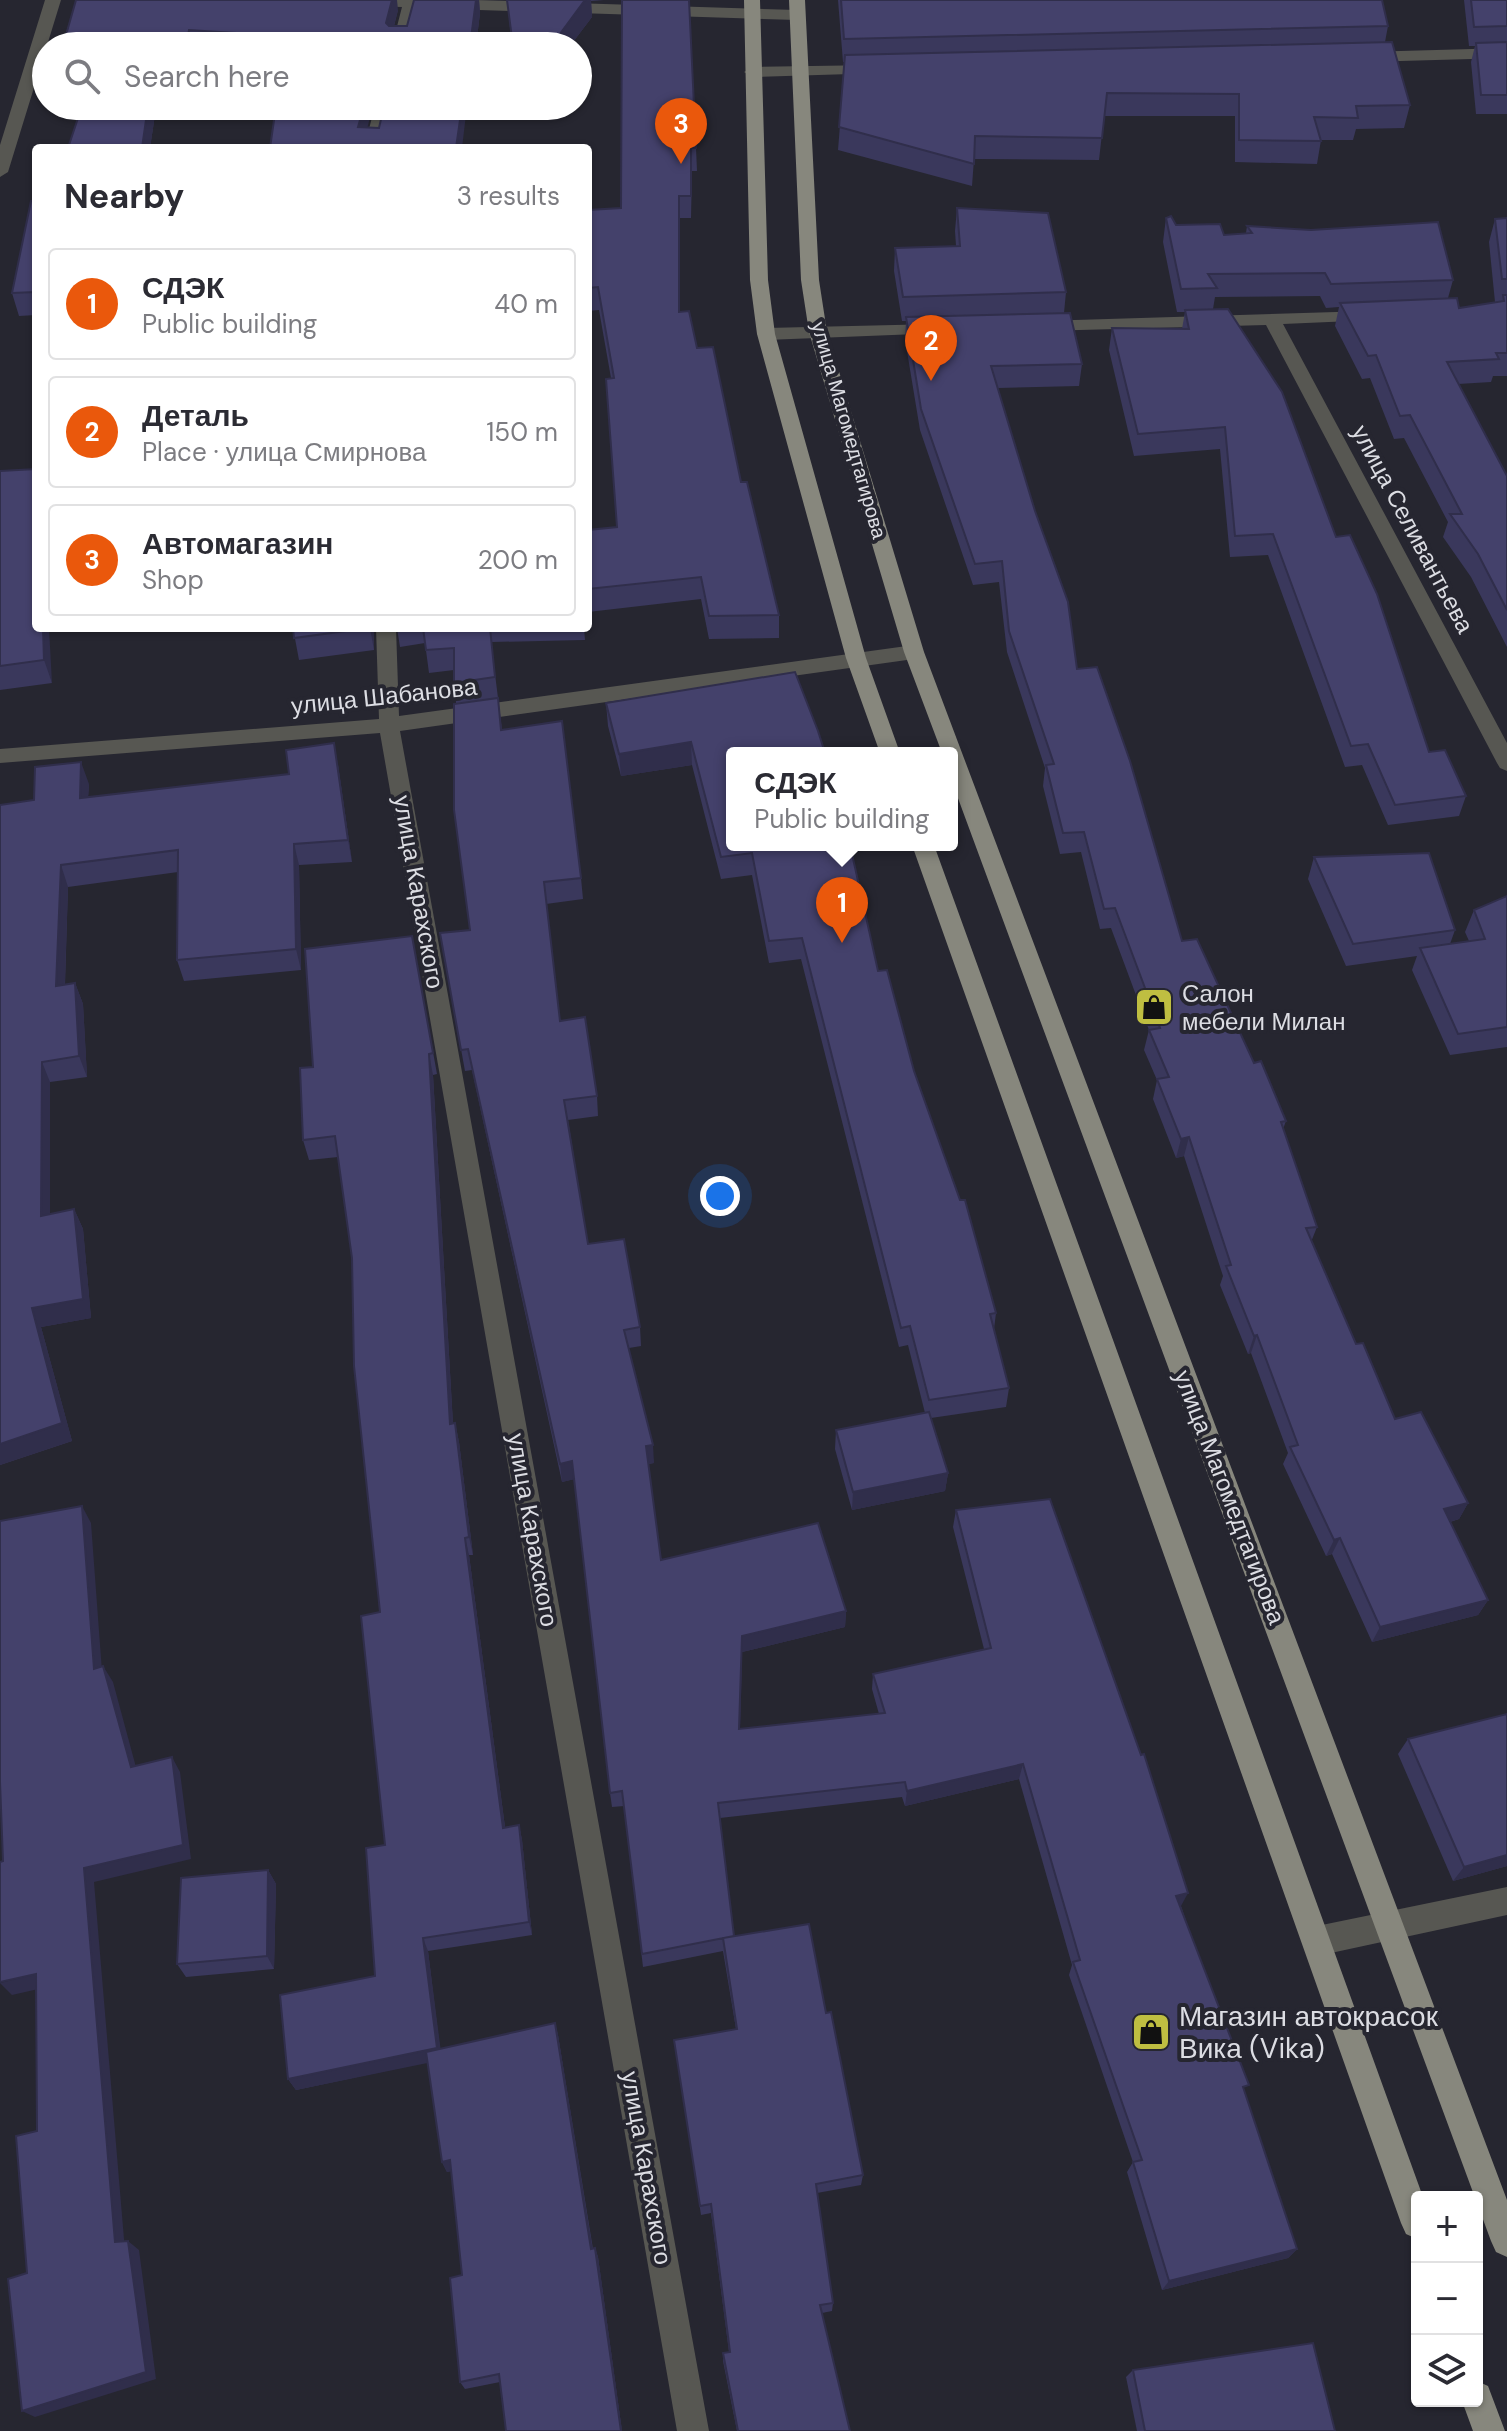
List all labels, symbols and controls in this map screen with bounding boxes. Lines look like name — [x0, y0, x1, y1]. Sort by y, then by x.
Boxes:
search box — [32, 32, 592, 120]
icon: search — [60, 54, 104, 98]
text: Search here — [124, 57, 290, 96]
pin: 3 — [655, 98, 707, 164]
text: Nearby — [64, 174, 184, 219]
text: 3 results — [457, 179, 560, 213]
text: СДЭК — [142, 268, 224, 307]
text: 1 — [87, 287, 97, 321]
text: 40 m — [494, 287, 558, 321]
text: Public building — [142, 307, 317, 341]
pin: 2 — [905, 315, 957, 381]
street label: улица Магомедтагирова — [806, 318, 893, 542]
text: Деталь — [142, 396, 249, 435]
text: 2 — [84, 415, 100, 449]
text: 150 m — [486, 415, 558, 449]
street label: улица Селивантьева — [1345, 420, 1481, 639]
text: Place · улица Смирнова — [142, 435, 426, 469]
text: Автомагазин — [142, 524, 333, 563]
text: 3 — [84, 543, 100, 577]
text: 200 m — [478, 543, 558, 577]
text: Shop — [142, 563, 204, 597]
street label: улица Шабанова — [290, 671, 479, 721]
popup — [726, 747, 958, 851]
text: СДЭК — [754, 763, 837, 802]
street label: улица Карахского — [387, 793, 451, 991]
text: Public building — [754, 802, 930, 836]
pin: 1 — [816, 877, 868, 943]
place label: Салон мебели Милан — [1182, 978, 1345, 1037]
shop icon: Салон мебели Милан — [1133, 986, 1175, 1028]
your location — [700, 1176, 740, 1216]
street label: улица Магомедтагирова — [1167, 1366, 1293, 1629]
street label: улица Карахского — [501, 1431, 565, 1629]
place label: Магазин автокрасок Вика (Vika) — [1179, 1998, 1439, 2067]
shop icon: Магазин автокрасок Вика (Vika) — [1130, 2011, 1172, 2053]
street label: улица Карахского — [615, 2069, 679, 2267]
map controls — [1411, 2191, 1483, 2407]
button: + — [1411, 2191, 1483, 2263]
button: − — [1411, 2263, 1483, 2335]
button: layers — [1411, 2335, 1483, 2407]

